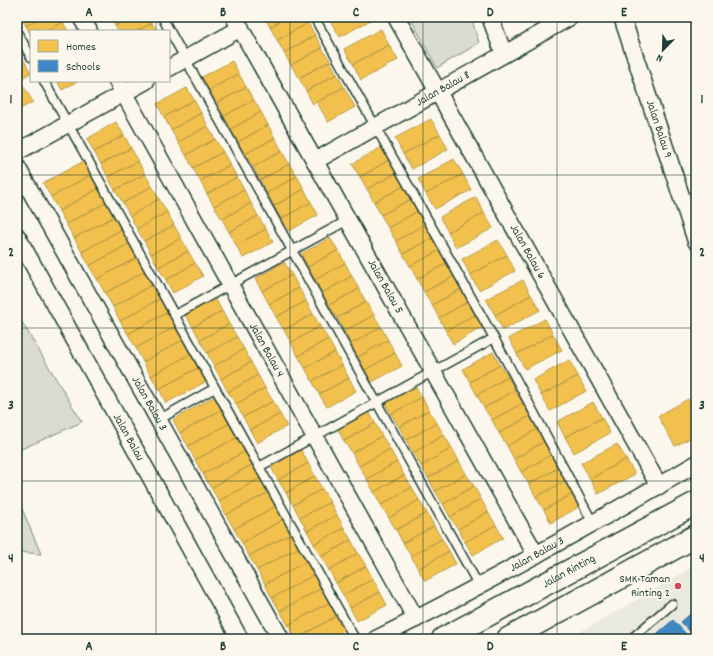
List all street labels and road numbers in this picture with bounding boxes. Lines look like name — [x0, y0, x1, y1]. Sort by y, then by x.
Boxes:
street label: Jalan Balau 8 — [413, 67, 473, 111]
street label: Jalan Balau 9 — [642, 98, 677, 160]
street label: Jalan Balau 6 — [505, 221, 550, 282]
street label: Jalan Balau 5 — [363, 256, 407, 317]
street label: Jalan Balau 4 — [245, 320, 289, 380]
street label: Jalan Balau 3 — [127, 373, 171, 434]
street label: Jalan Balau — [108, 410, 148, 464]
street label: Jalan Balau 3 — [507, 532, 567, 576]
street label: Jalan Rinting — [539, 550, 598, 592]

